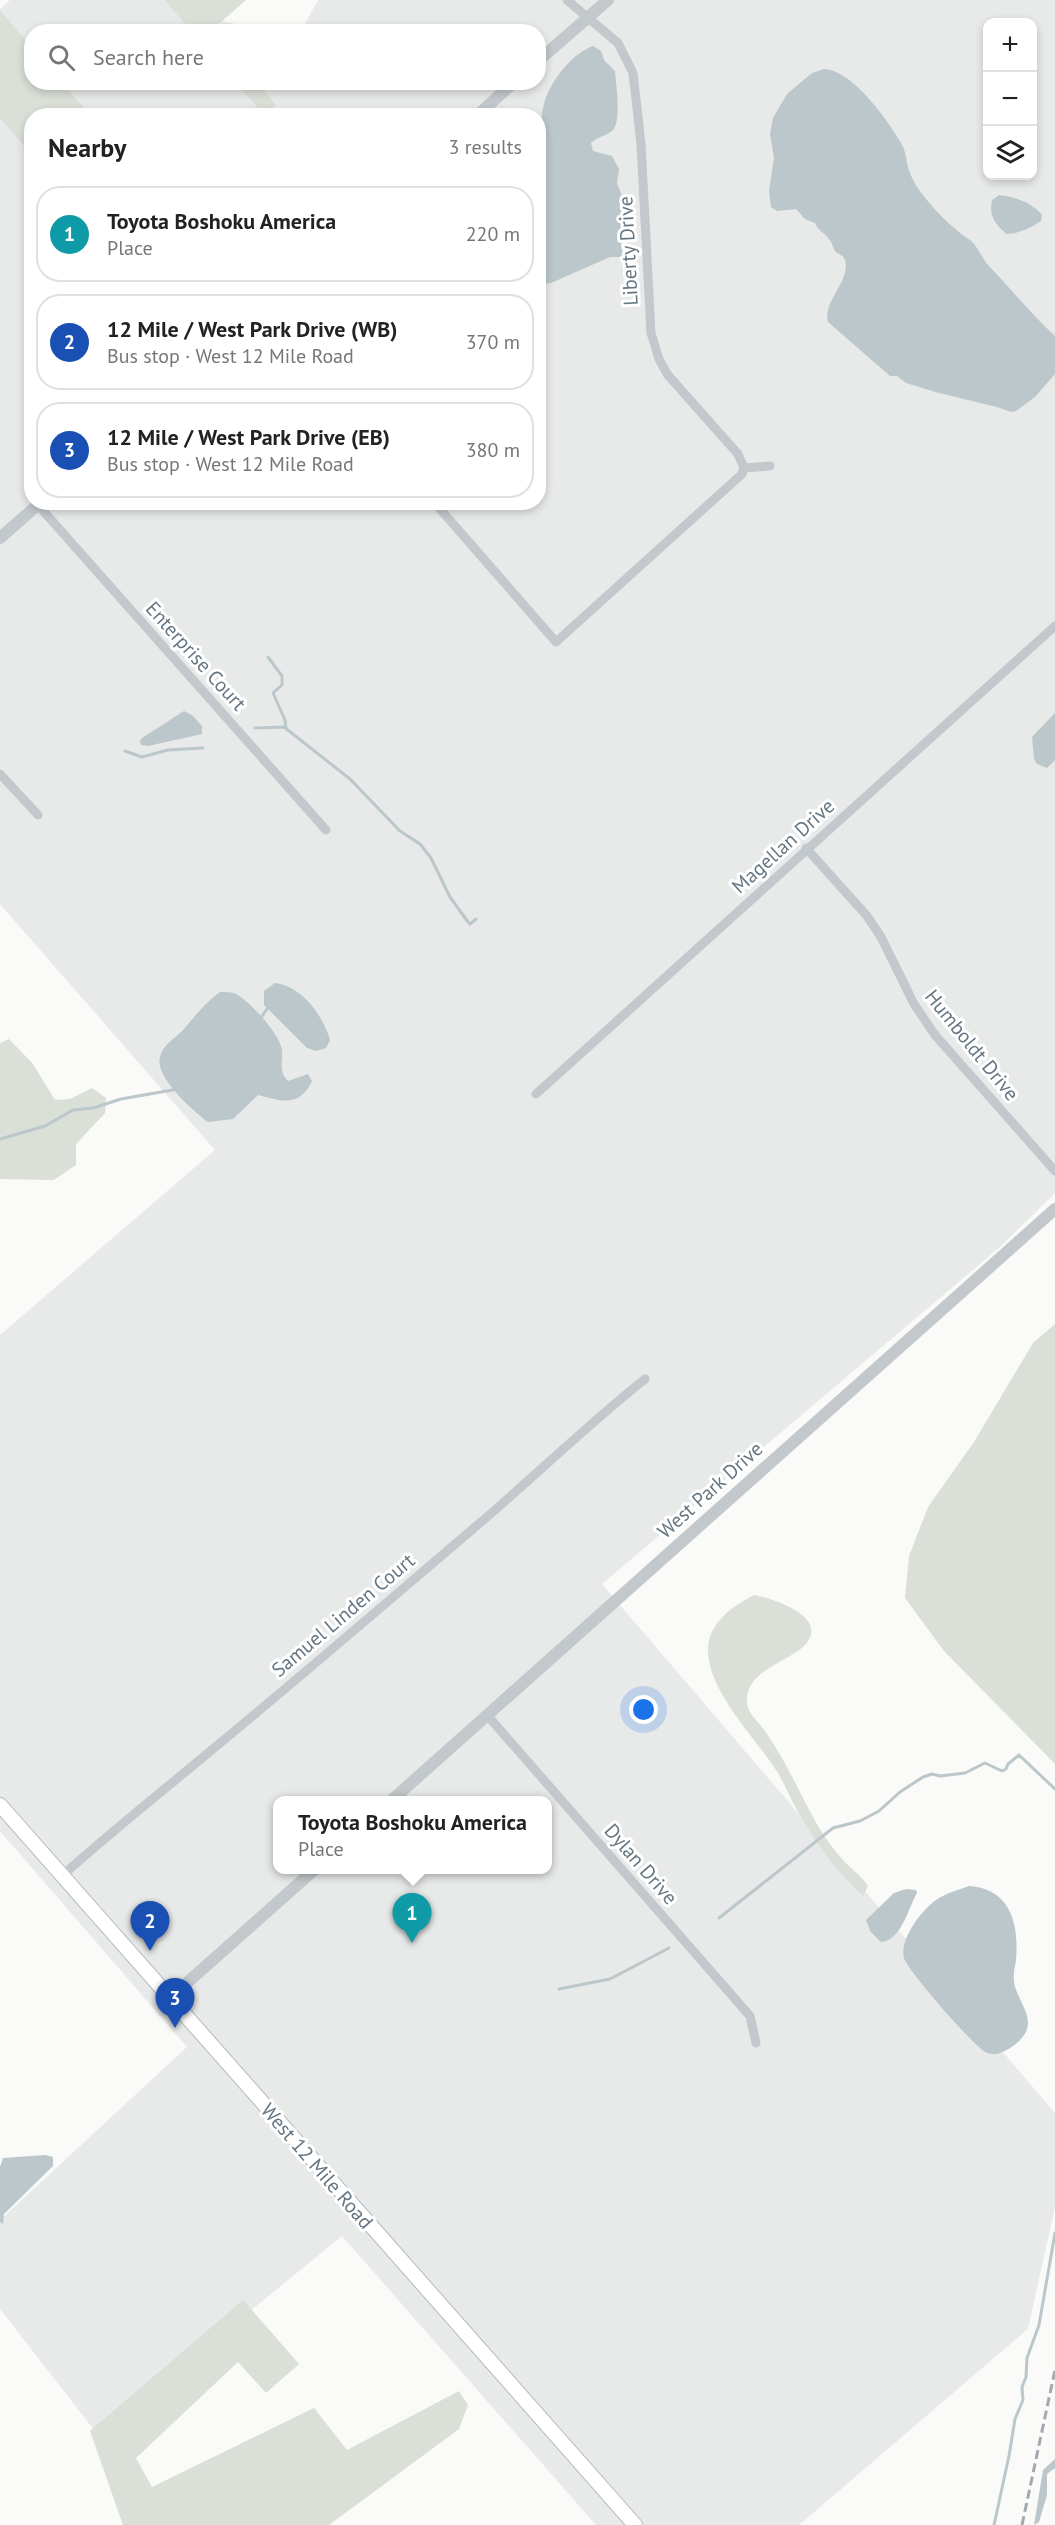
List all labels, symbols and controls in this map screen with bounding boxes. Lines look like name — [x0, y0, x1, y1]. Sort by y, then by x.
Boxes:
map controls — [983, 18, 1037, 180]
button: + — [983, 18, 1037, 72]
search box — [24, 24, 546, 90]
icon: search — [45, 41, 78, 74]
text: Search here — [93, 43, 204, 71]
button: − — [983, 72, 1037, 126]
button: layers — [983, 126, 1037, 180]
text: Nearby — [48, 131, 126, 164]
text: 3 results — [449, 134, 522, 160]
street label: Liberty Drive — [612, 196, 644, 306]
text: Toyota Boshoku America — [107, 207, 336, 235]
text: 1 — [64, 221, 75, 247]
text: 220 m — [466, 221, 520, 247]
text: Place — [107, 235, 153, 261]
text: 12 Mile / West Park Drive (WB) — [107, 315, 397, 343]
text: 2 — [64, 329, 75, 355]
text: 370 m — [466, 329, 520, 355]
text: Bus stop · West 12 Mile Road — [107, 343, 354, 369]
text: 12 Mile / West Park Drive (EB) — [107, 423, 390, 451]
text: 3 — [64, 437, 75, 463]
text: 380 m — [466, 437, 520, 463]
text: Bus stop · West 12 Mile Road — [107, 451, 354, 477]
street label: Enterprise Court — [140, 596, 252, 716]
street label: Magellan Drive — [726, 793, 840, 899]
street label: Humboldt Drive — [919, 984, 1025, 1106]
street label: West Park Drive — [652, 1436, 768, 1544]
street label: Samuel Linden Court — [266, 1547, 420, 1683]
your location — [629, 1695, 658, 1724]
popup — [273, 1796, 552, 1874]
text: Toyota Boshoku America — [298, 1808, 527, 1836]
street label: Dylan Drive — [599, 1818, 683, 1910]
text: Place — [298, 1836, 344, 1862]
pin: 1 — [392, 1894, 432, 1943]
pin: 2 — [130, 1902, 170, 1951]
pin: 3 — [156, 1978, 195, 2028]
street label: West 12 Mile Road — [255, 2098, 379, 2234]

